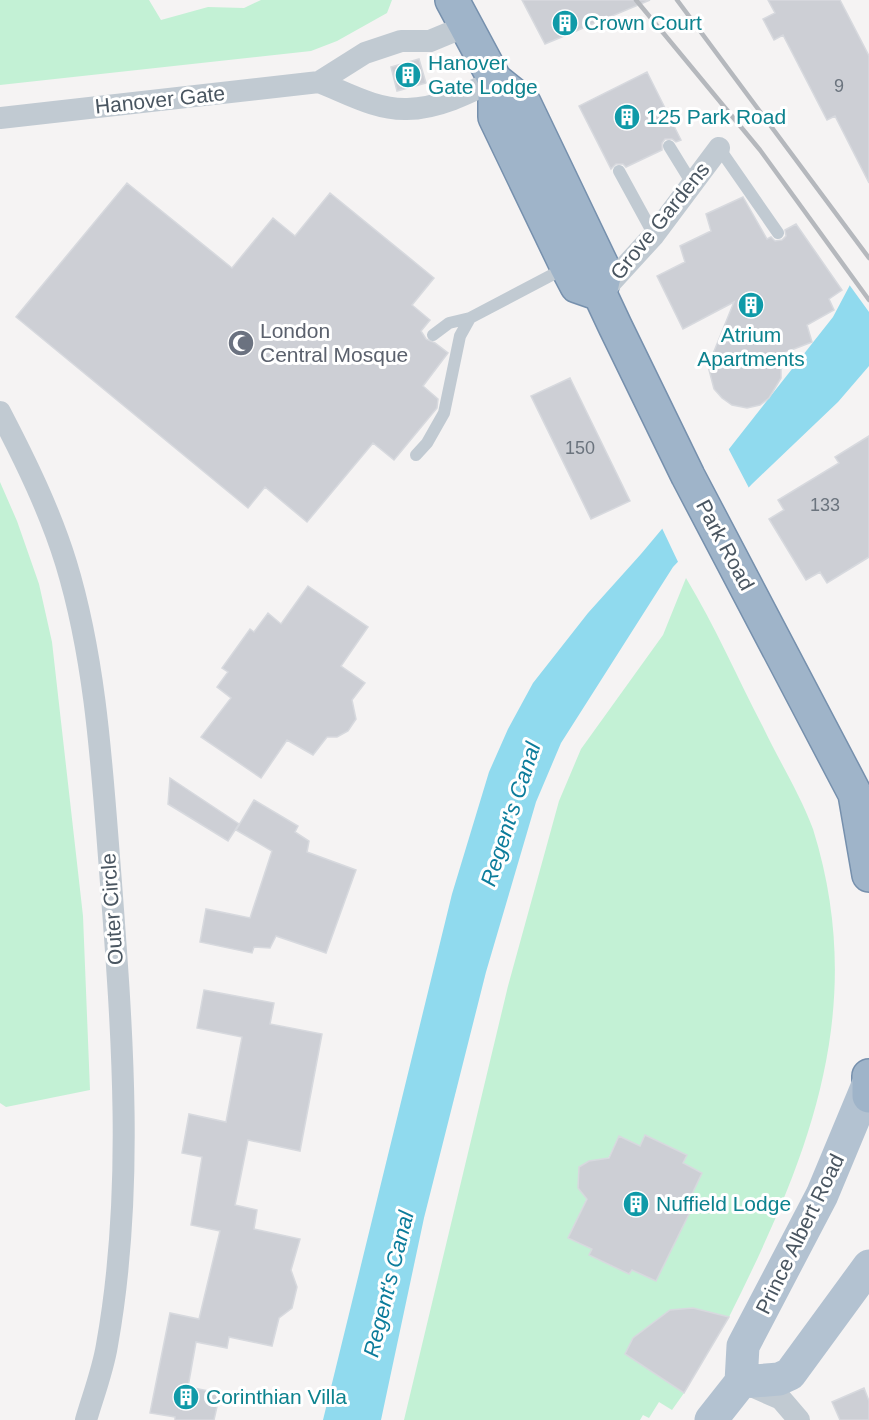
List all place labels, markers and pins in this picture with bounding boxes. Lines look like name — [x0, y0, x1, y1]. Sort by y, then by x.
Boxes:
building icon: Crown Court — [550, 8, 580, 38]
place label: Crown Court — [584, 11, 702, 34]
place label: Hanover Gate Lodge — [428, 51, 538, 98]
building icon: Hanover Gate Lodge — [393, 60, 423, 90]
building icon: 125 Park Road — [612, 102, 642, 132]
place label: 125 Park Road — [646, 105, 786, 128]
building icon: Atrium Apartments — [736, 290, 766, 320]
place label: London Central Mosque — [260, 319, 408, 366]
place label: Atrium Apartments — [697, 323, 805, 370]
mosque icon: London Central Mosque — [226, 328, 256, 358]
building icon: Nuffield Lodge — [621, 1189, 651, 1219]
place label: Nuffield Lodge — [656, 1192, 791, 1215]
building icon: Corinthian Villa — [171, 1382, 201, 1412]
place label: Corinthian Villa — [206, 1385, 347, 1408]

